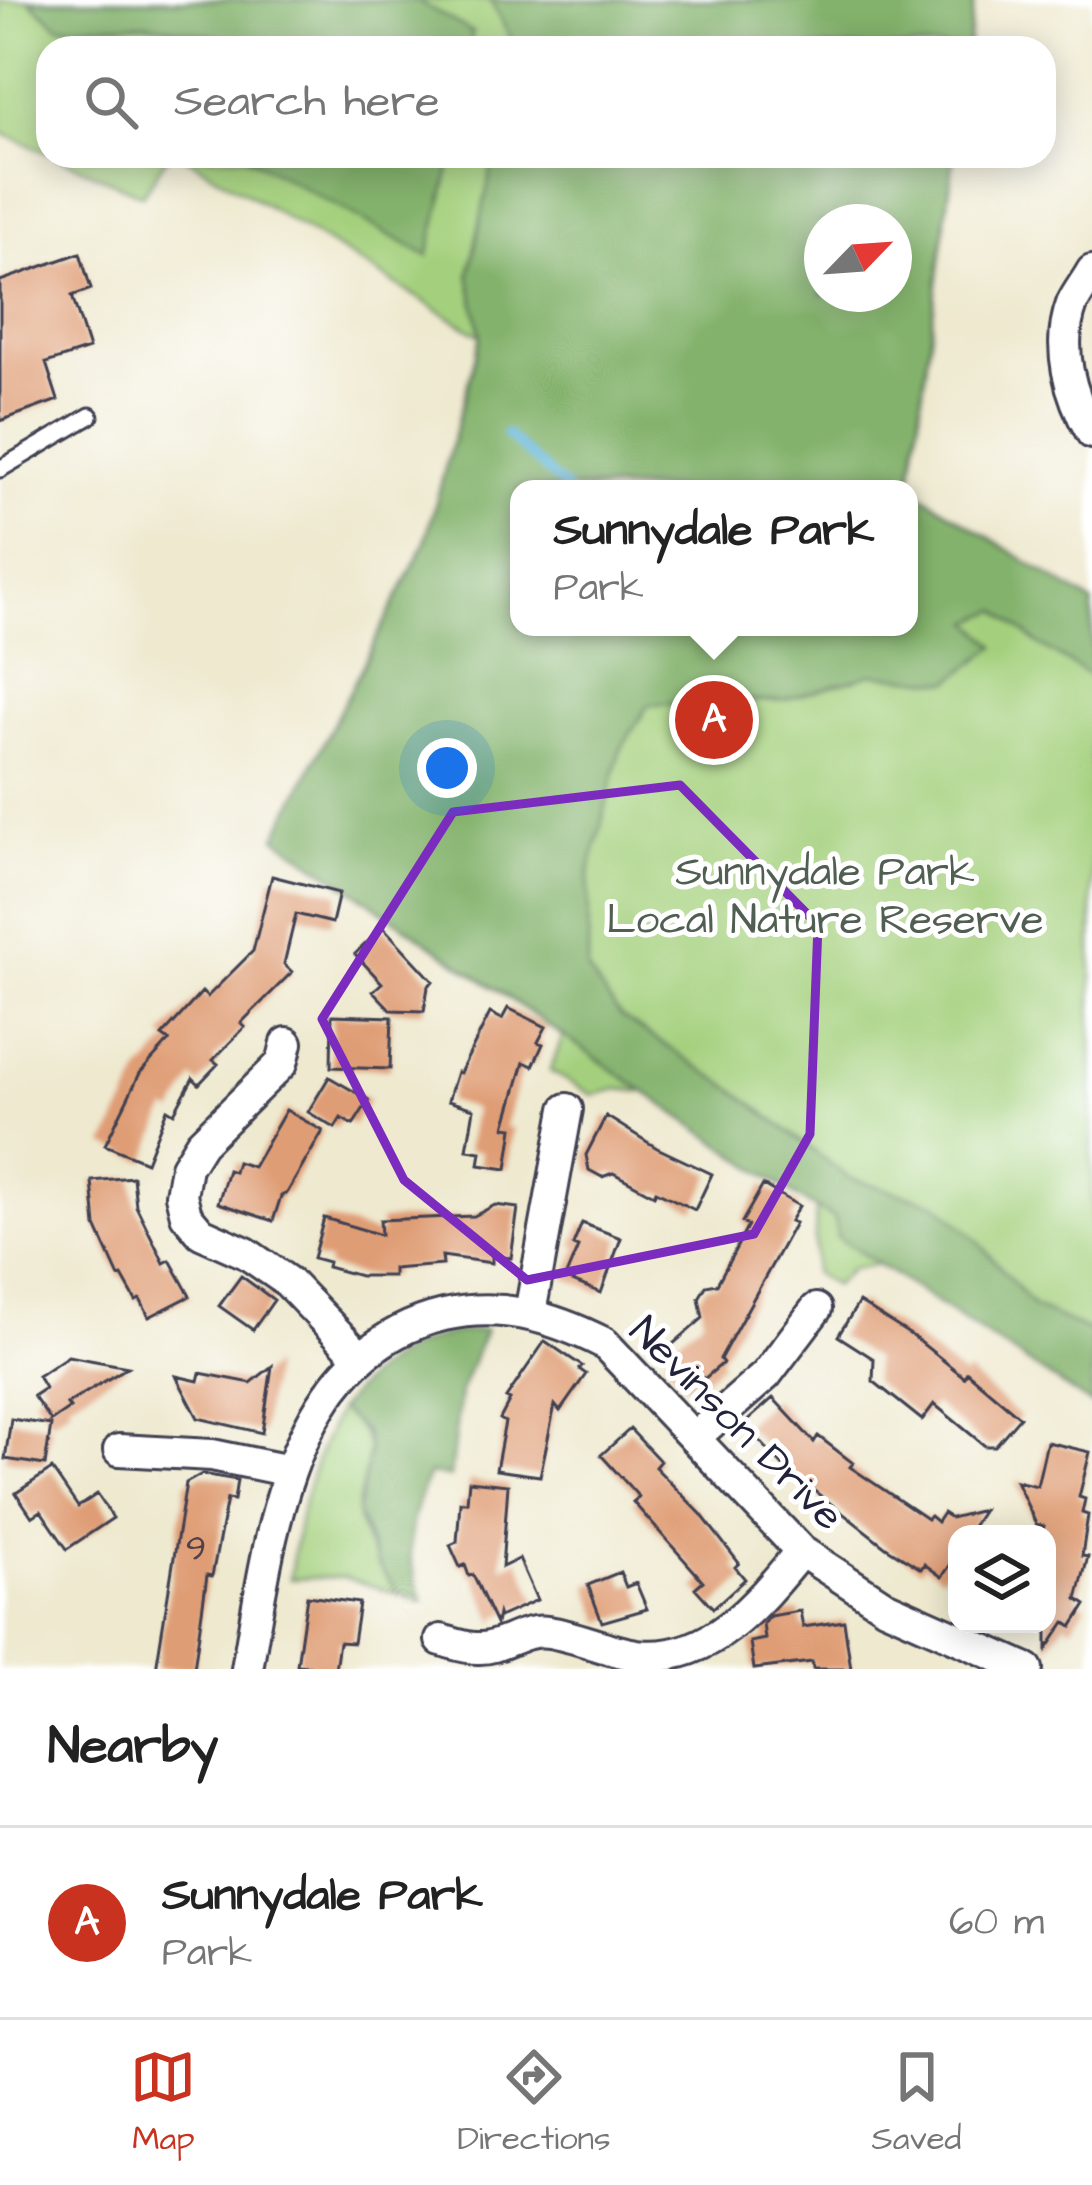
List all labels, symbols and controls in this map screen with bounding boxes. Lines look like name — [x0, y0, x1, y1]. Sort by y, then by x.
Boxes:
search box — [36, 36, 1056, 168]
icon: search — [78, 69, 144, 135]
text: Search here — [174, 71, 440, 133]
north arrow — [804, 204, 912, 312]
popup — [510, 480, 918, 636]
text: Sunnydale Park — [554, 500, 874, 562]
text: Park — [554, 562, 644, 616]
pin: A — [675, 675, 753, 765]
your location — [417, 738, 477, 798]
park label: Sunnydale Park Local Nature Reserve — [607, 844, 1043, 950]
street label: Nevinson Drive — [616, 1304, 856, 1544]
house number: 9 — [186, 1523, 206, 1574]
map controls — [948, 1525, 1056, 1633]
button: layers — [948, 1525, 1056, 1633]
text: Nearby — [48, 1712, 218, 1783]
text: Sunnydale Park — [162, 1865, 483, 1927]
text: A — [75, 1896, 99, 1950]
text: 60 m — [949, 1896, 1044, 1950]
text: Park — [162, 1927, 252, 1981]
tab: Map — [130, 2044, 196, 2162]
tab: Directions — [457, 2044, 611, 2162]
tab: Saved — [872, 2044, 962, 2162]

